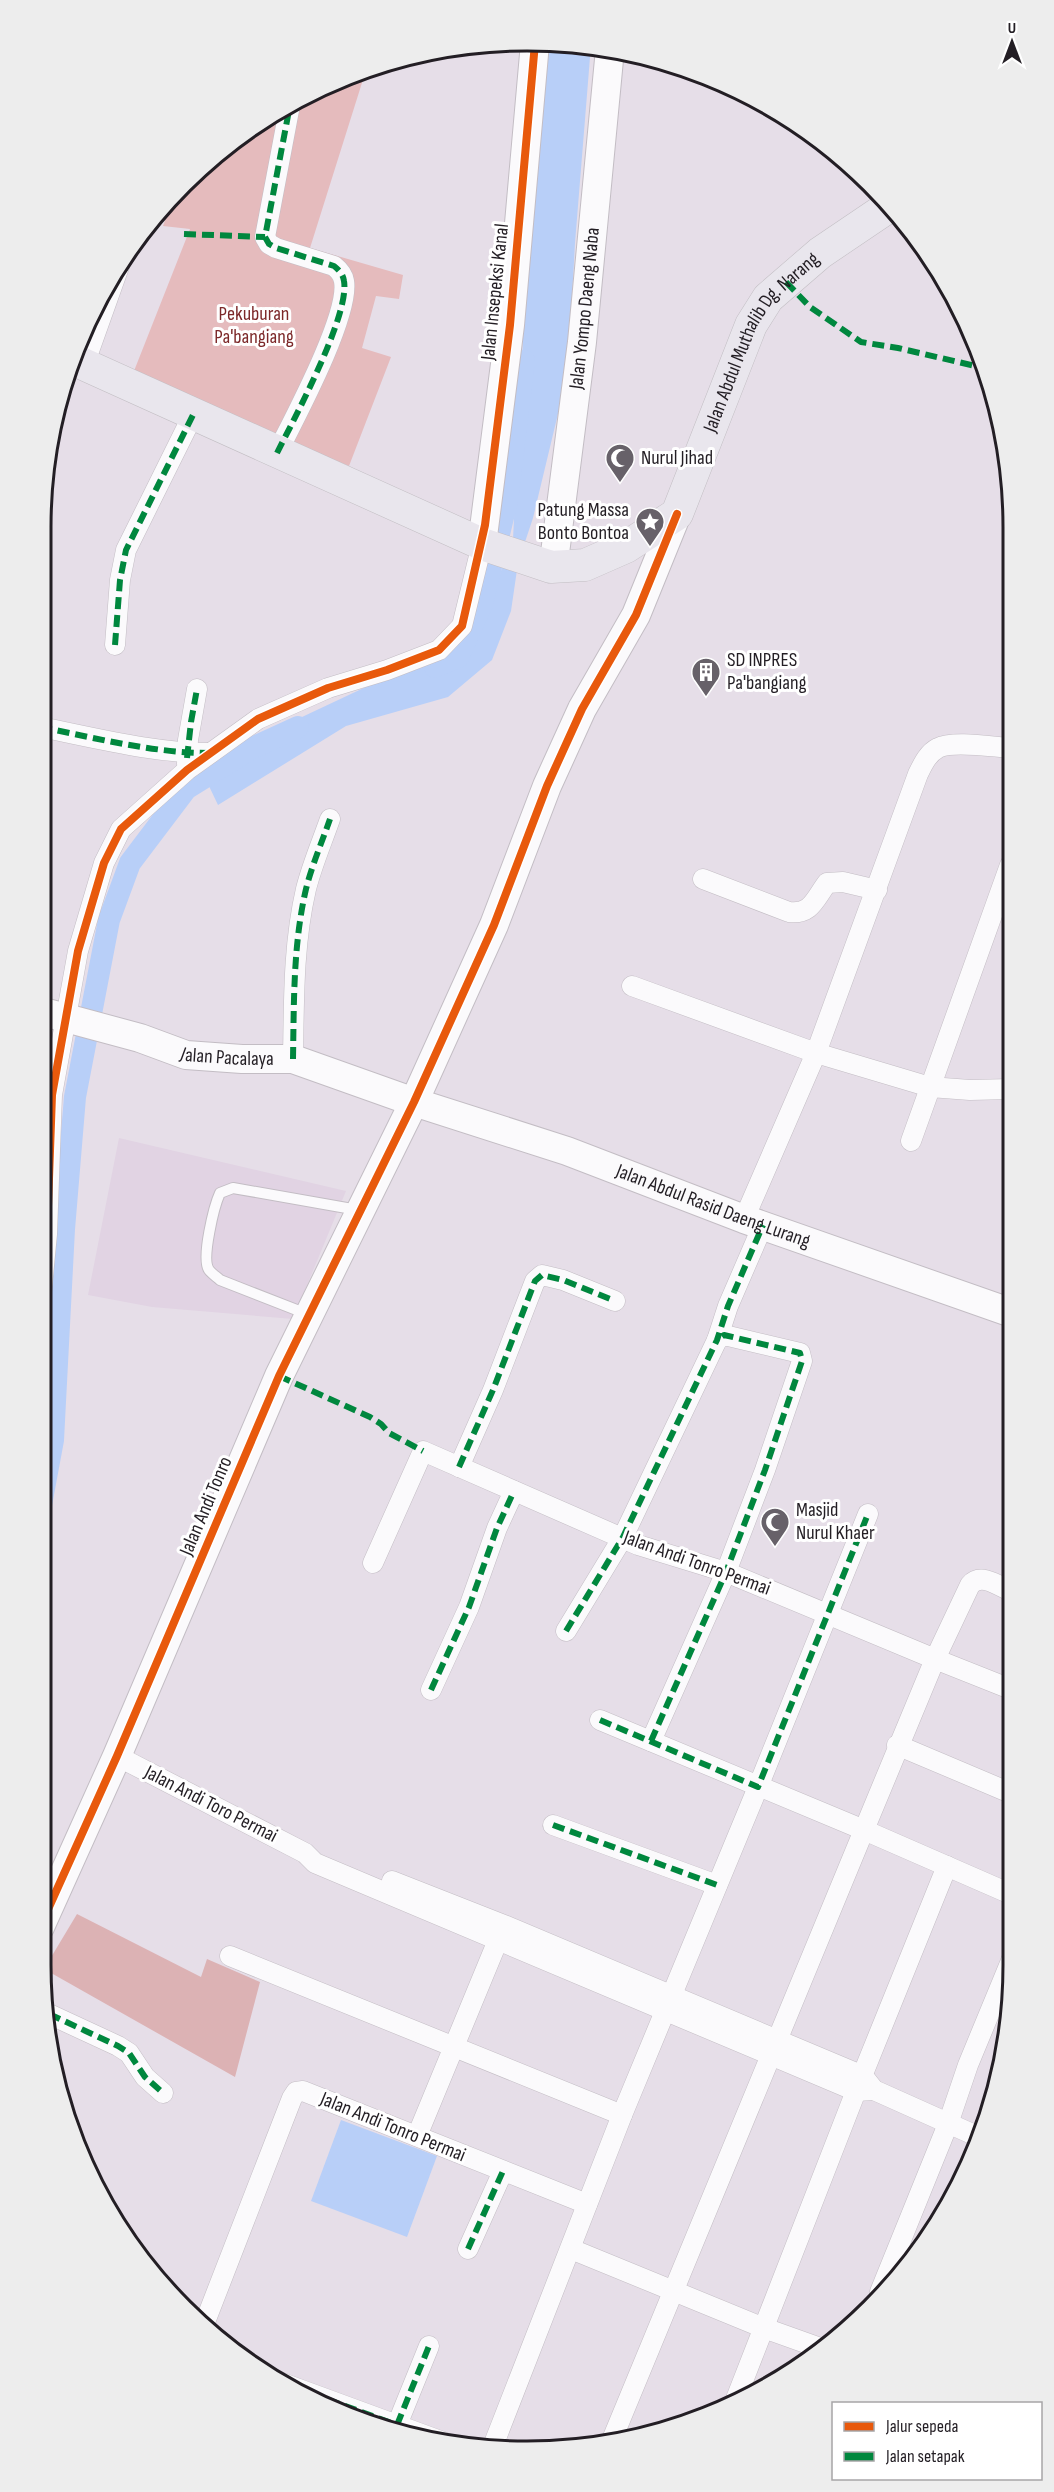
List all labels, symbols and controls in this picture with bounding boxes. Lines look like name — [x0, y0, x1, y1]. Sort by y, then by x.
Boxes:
north arrow — [982, 12, 1042, 72]
text: U — [1008, 19, 1016, 38]
street label: Jalan Insepeksi Kanal — [476, 223, 514, 362]
street label: Jalan Yompo Daeng Naba — [564, 226, 605, 392]
street label: Jalan Abdul Muthalib Dg. Narang — [698, 247, 824, 437]
park label: Pekuburan Pa'bangiang — [214, 302, 294, 349]
mosque icon: Nurul Jihad — [604, 442, 636, 484]
place label: Nurul Jihad — [641, 446, 713, 470]
place label: Patung Massa Bonto Bontoa — [538, 498, 629, 545]
place icon: Patung Massa Bonto Bontoa — [634, 506, 666, 548]
place label: SD INPRES Pa'bangiang — [727, 648, 807, 695]
building icon: SD INPRES Pa'bangiang — [690, 656, 722, 698]
street label: Jalan Pacalaya — [176, 1042, 274, 1071]
street label: Jalan Abdul Rasid Daeng Lurang — [612, 1159, 813, 1253]
street label: Jalan Andi Tonro — [174, 1453, 238, 1560]
place label: Masjid Nurul Khaer — [796, 1498, 875, 1545]
mosque icon: Masjid Nurul Khaer — [759, 1506, 791, 1548]
street label: Jalan Andi Tonro Permai — [619, 1525, 774, 1601]
street label: Jalan Andi Toro Permai — [140, 1760, 282, 1848]
street label: Jalan Andi Tonro Permai — [316, 2087, 469, 2167]
legend — [832, 2402, 1042, 2480]
text: Jalur sepeda — [885, 2416, 958, 2437]
text: Jalan setapak — [885, 2446, 965, 2467]

